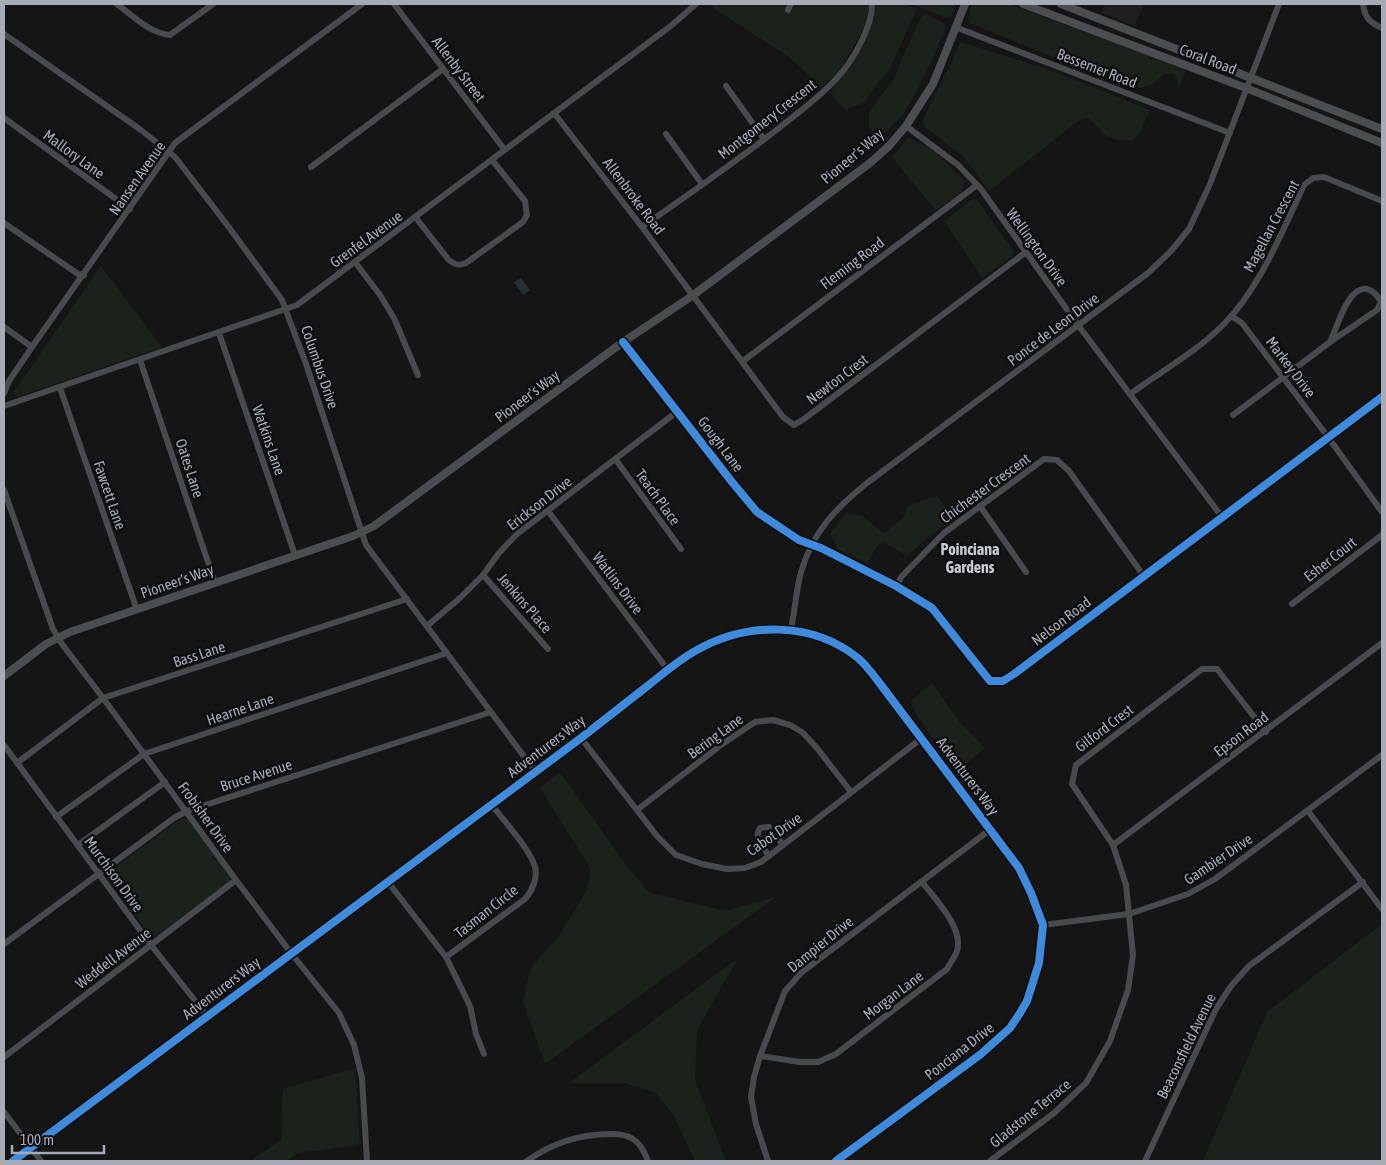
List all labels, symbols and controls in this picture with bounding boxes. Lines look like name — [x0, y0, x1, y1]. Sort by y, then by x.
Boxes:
street label: Allenby Street — [429, 33, 489, 105]
street label: Coral Road — [1177, 40, 1239, 78]
street label: Bessemer Road — [1055, 45, 1139, 91]
street label: Montgomery Crescent — [715, 76, 819, 162]
street label: Pioneer's Way — [817, 125, 887, 187]
street label: Mallory Lane — [40, 126, 108, 182]
street label: Nansen Avenue — [105, 138, 169, 218]
street label: Allenbroke Road — [600, 154, 668, 238]
street label: Magellan Crescent — [1240, 177, 1302, 275]
street label: Wellington Drive — [1003, 205, 1071, 289]
street label: Grenfel Avenue — [327, 207, 406, 271]
street label: Fleming Road — [817, 234, 887, 292]
street label: Ponce de Leon Drive — [1004, 289, 1102, 369]
street label: Columbus Drive — [298, 323, 342, 411]
street label: Markey Drive — [1263, 333, 1319, 401]
street label: Newton Crest — [803, 350, 871, 408]
street label: Pioneer's Way — [491, 366, 563, 426]
street label: Watkins Lane — [249, 403, 289, 477]
street label: Gough Lane — [695, 413, 747, 475]
street label: Oates Lane — [173, 436, 208, 500]
street label: Chichester Crescent — [937, 450, 1033, 526]
street label: Fawcett Lane — [90, 458, 130, 532]
street label: Teach Place — [632, 466, 684, 528]
street label: Erickson Drive — [503, 472, 575, 533]
street label: Esher Court — [1300, 533, 1360, 585]
district label: Poinciana Gardens — [941, 540, 999, 576]
street label: Watlins Drive — [589, 549, 647, 617]
street label: Pioneer's Way — [138, 561, 216, 601]
street label: Jenkins Place — [494, 570, 556, 637]
street label: Nelson Road — [1028, 593, 1094, 649]
street label: Bass Lane — [171, 638, 227, 670]
street label: Hearne Lane — [204, 690, 276, 728]
street label: Gilford Crest — [1072, 701, 1136, 755]
street label: Epson Road — [1210, 708, 1272, 760]
street label: Bering Lane — [684, 710, 746, 762]
street label: Adventurers Way — [504, 711, 588, 781]
street label: Adventurers Way — [933, 734, 1003, 818]
street label: Bruce Avenue — [218, 755, 294, 795]
street label: Frobisher Drive — [175, 779, 237, 856]
street label: Cabot Drive — [743, 809, 805, 859]
street label: Gambier Drive — [1181, 830, 1256, 888]
street label: Murchison Drive — [81, 833, 147, 915]
street label: Tasman Circle — [451, 881, 521, 941]
street label: Dampier Drive — [784, 912, 856, 976]
street label: Weddell Avenue — [72, 924, 154, 992]
street label: Adventurers Way — [179, 953, 263, 1023]
street label: Morgan Lane — [860, 967, 926, 1023]
street label: Beaconsfield Avenue — [1153, 990, 1219, 1101]
street label: Ponciana Drive — [921, 1019, 997, 1083]
street label: Gladstone Terrace — [986, 1075, 1074, 1151]
scale bar — [12, 1122, 105, 1154]
text: 100 m — [20, 1131, 54, 1148]

